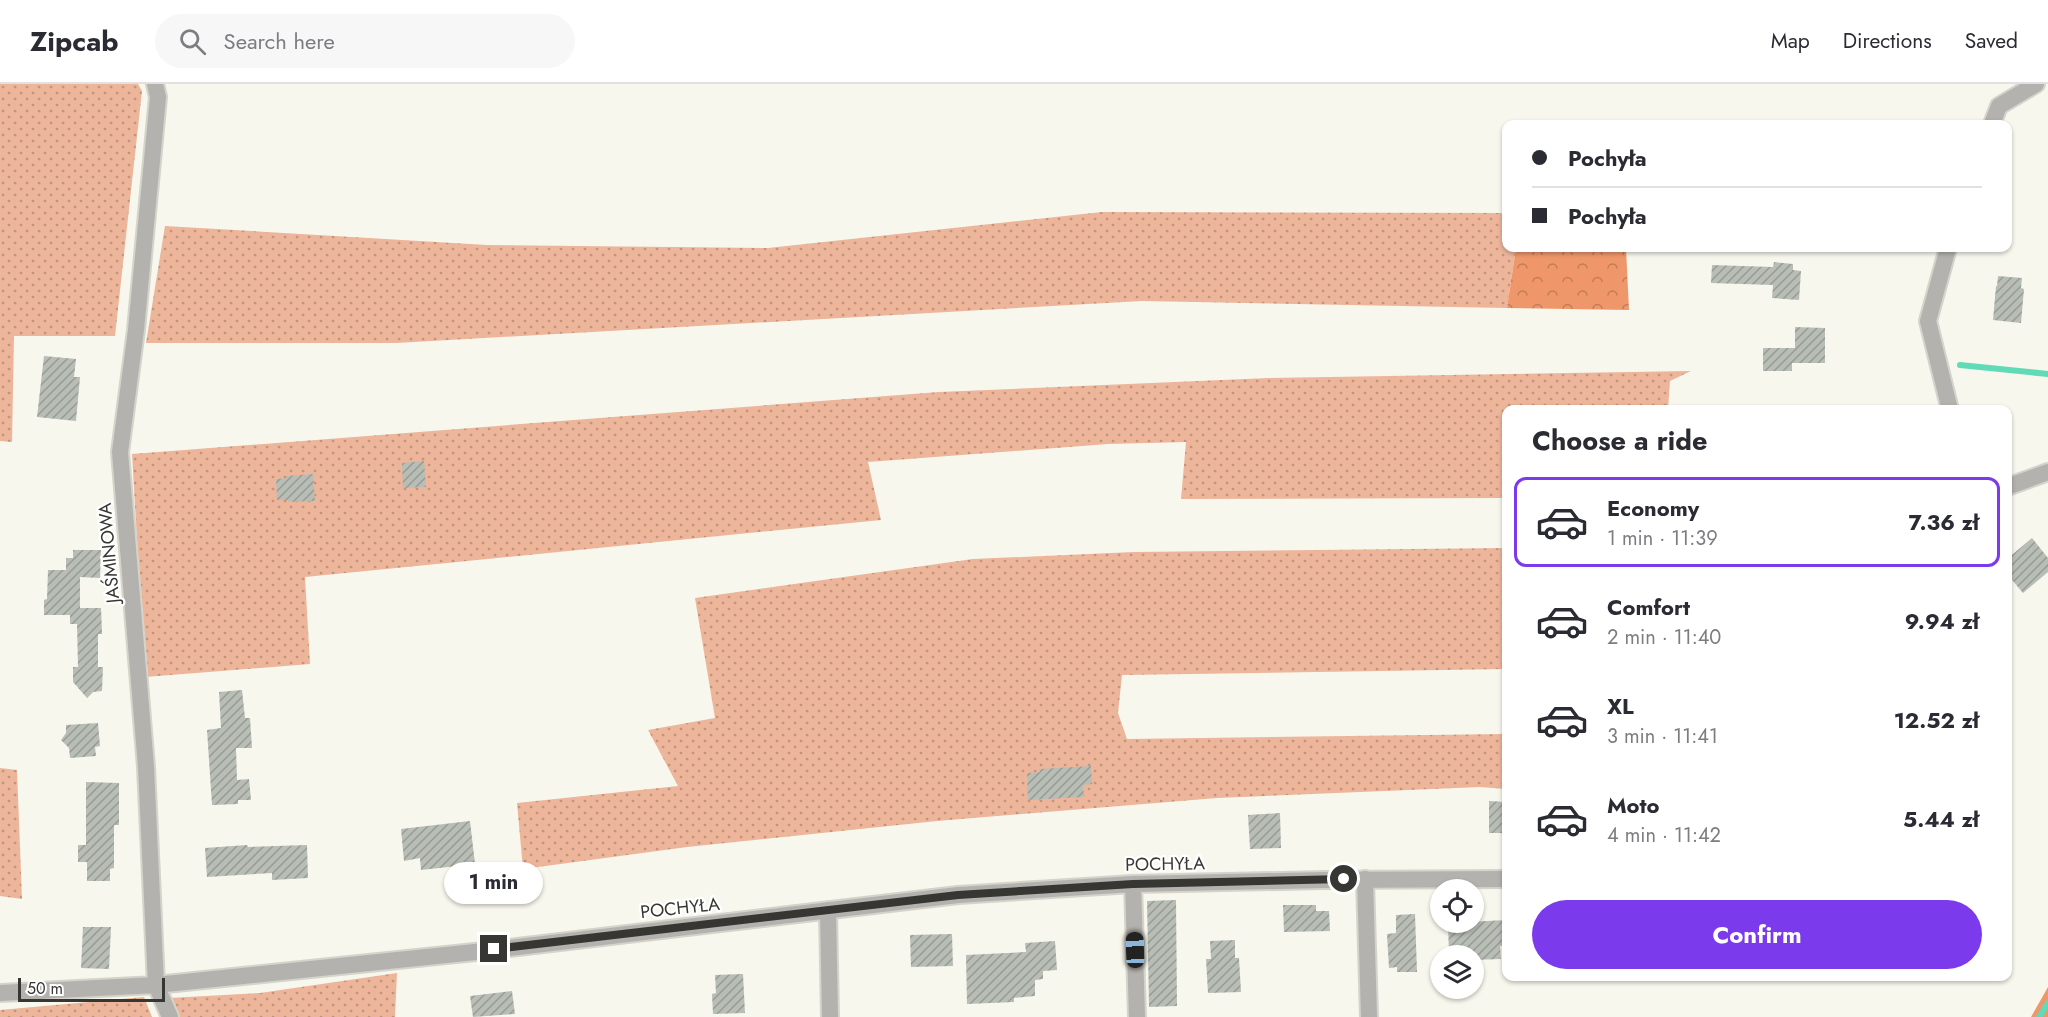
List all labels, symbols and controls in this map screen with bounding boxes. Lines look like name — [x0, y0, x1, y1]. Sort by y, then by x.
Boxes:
search box — [155, 14, 575, 68]
text: Zipcab — [30, 21, 119, 62]
icon: search — [176, 25, 209, 58]
text: Search here — [224, 25, 335, 57]
text: Map — [1771, 26, 1810, 56]
text: Directions — [1843, 26, 1932, 56]
text: Saved — [1965, 26, 2018, 56]
text: Pochyła — [1568, 142, 1647, 174]
text: Pochyła — [1568, 200, 1647, 232]
text: Choose a ride — [1532, 421, 1707, 460]
text: Economy — [1607, 492, 1699, 524]
icon: car — [1535, 495, 1589, 549]
street label: JAŚMINOWA — [92, 502, 127, 606]
text: 7.36 zł — [1908, 506, 1979, 538]
text: 1 min · 11:39 — [1607, 524, 1718, 553]
text: Comfort — [1607, 591, 1690, 623]
icon: car — [1535, 594, 1589, 648]
text: 9.94 zł — [1905, 605, 1979, 637]
text: 2 min · 11:40 — [1607, 623, 1721, 652]
text: XL — [1607, 690, 1634, 722]
icon: car — [1535, 693, 1589, 747]
text: 12.52 zł — [1894, 704, 1979, 736]
text: 3 min · 11:41 — [1607, 722, 1718, 751]
text: Moto — [1607, 789, 1660, 821]
icon: car — [1535, 792, 1589, 846]
text: 5.44 zł — [1903, 803, 1979, 835]
text: 4 min · 11:42 — [1607, 821, 1721, 850]
street label: POCHYŁA — [1125, 850, 1205, 878]
callout: 1 min — [444, 862, 544, 904]
route start — [1330, 865, 1357, 892]
text: 1 min — [469, 868, 518, 897]
map controls — [1430, 879, 1484, 999]
button: locate — [1430, 879, 1484, 933]
street label: POCHYŁA — [639, 891, 721, 925]
button: Confirm — [1532, 900, 1982, 969]
car — [1125, 932, 1145, 968]
route end — [480, 935, 507, 962]
button: layers — [1430, 945, 1484, 999]
scale bar — [18, 975, 165, 1002]
text: 50 m — [27, 977, 63, 1000]

